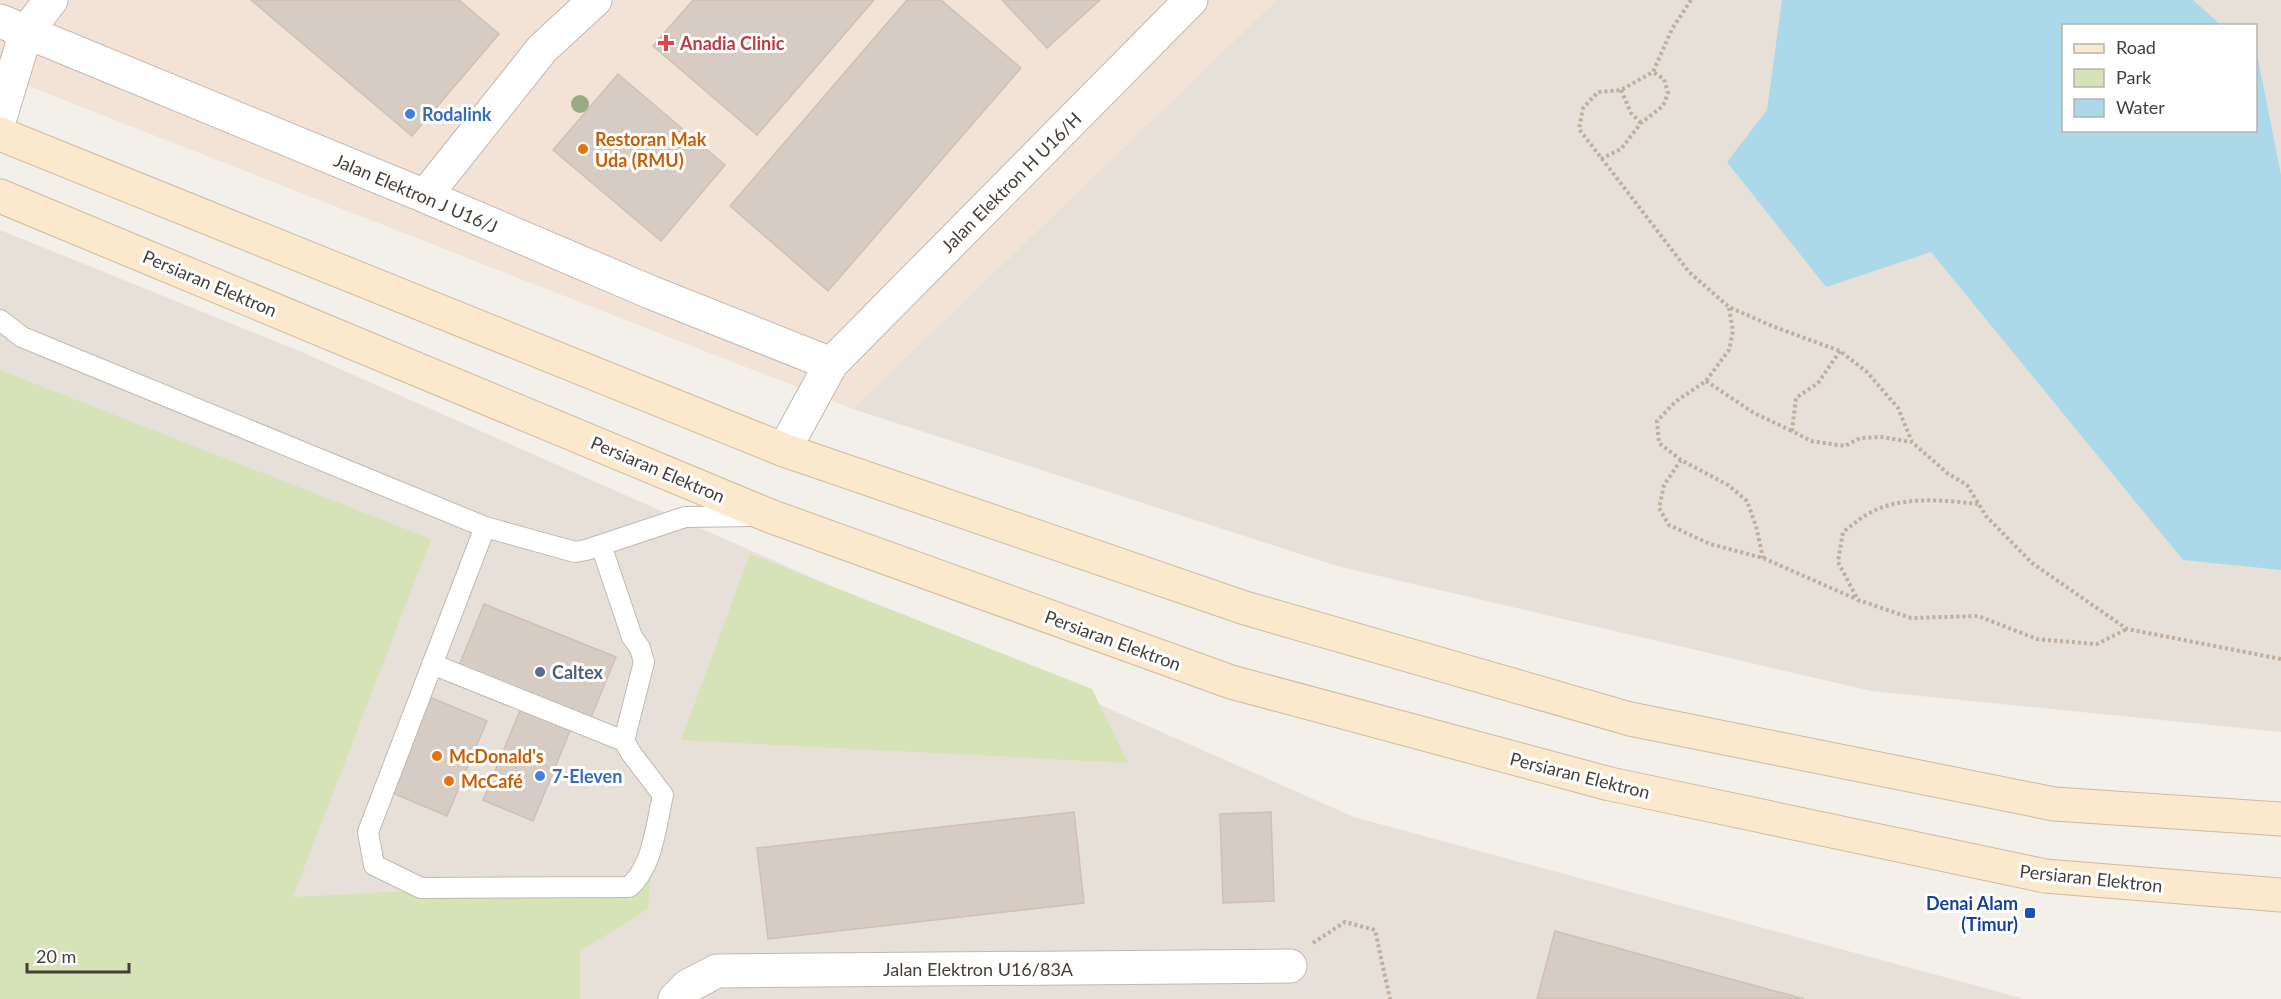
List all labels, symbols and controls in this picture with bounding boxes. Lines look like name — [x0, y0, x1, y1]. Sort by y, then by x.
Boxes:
legend — [2062, 24, 2257, 132]
place label: Anadia Clinic — [679, 32, 785, 54]
marker: Anadia Clinic — [657, 34, 675, 52]
text: Road — [2116, 36, 2156, 58]
text: Park — [2116, 66, 2152, 88]
text: Water — [2116, 96, 2165, 118]
place label: Rodalink — [422, 103, 492, 125]
marker: Rodalink — [403, 107, 417, 121]
street label: Jalan Elektron H U16/H — [936, 107, 1086, 257]
place label: Restoran Mak Uda (RMU) — [595, 128, 707, 171]
marker: Restoran Mak Uda (RMU) — [576, 142, 590, 156]
street label: Jalan Elektron J U16/J — [331, 149, 501, 237]
street label: Persiaran Elektron — [140, 245, 280, 321]
street label: Persiaran Elektron — [588, 431, 728, 507]
street label: Persiaran Elektron — [1042, 605, 1184, 675]
place label: Caltex — [552, 661, 604, 683]
marker: Caltex — [533, 665, 547, 679]
place label: McDonald's — [449, 745, 544, 767]
street label: Persiaran Elektron — [1508, 747, 1652, 803]
marker: McDonald's — [430, 749, 444, 763]
place label: 7-Eleven — [552, 765, 622, 787]
marker: 7-Eleven — [533, 769, 547, 783]
place label: McCafé — [461, 770, 523, 792]
marker: McCafé — [442, 774, 456, 788]
street label: Persiaran Elektron — [2018, 860, 2164, 896]
place label: Denai Alam (Timur) — [1926, 892, 2018, 935]
marker: Denai Alam (Timur) — [2023, 906, 2037, 920]
scale bar — [27, 936, 129, 974]
text: 20 m — [36, 945, 76, 967]
street label: Jalan Elektron U16/83A — [883, 958, 1074, 980]

